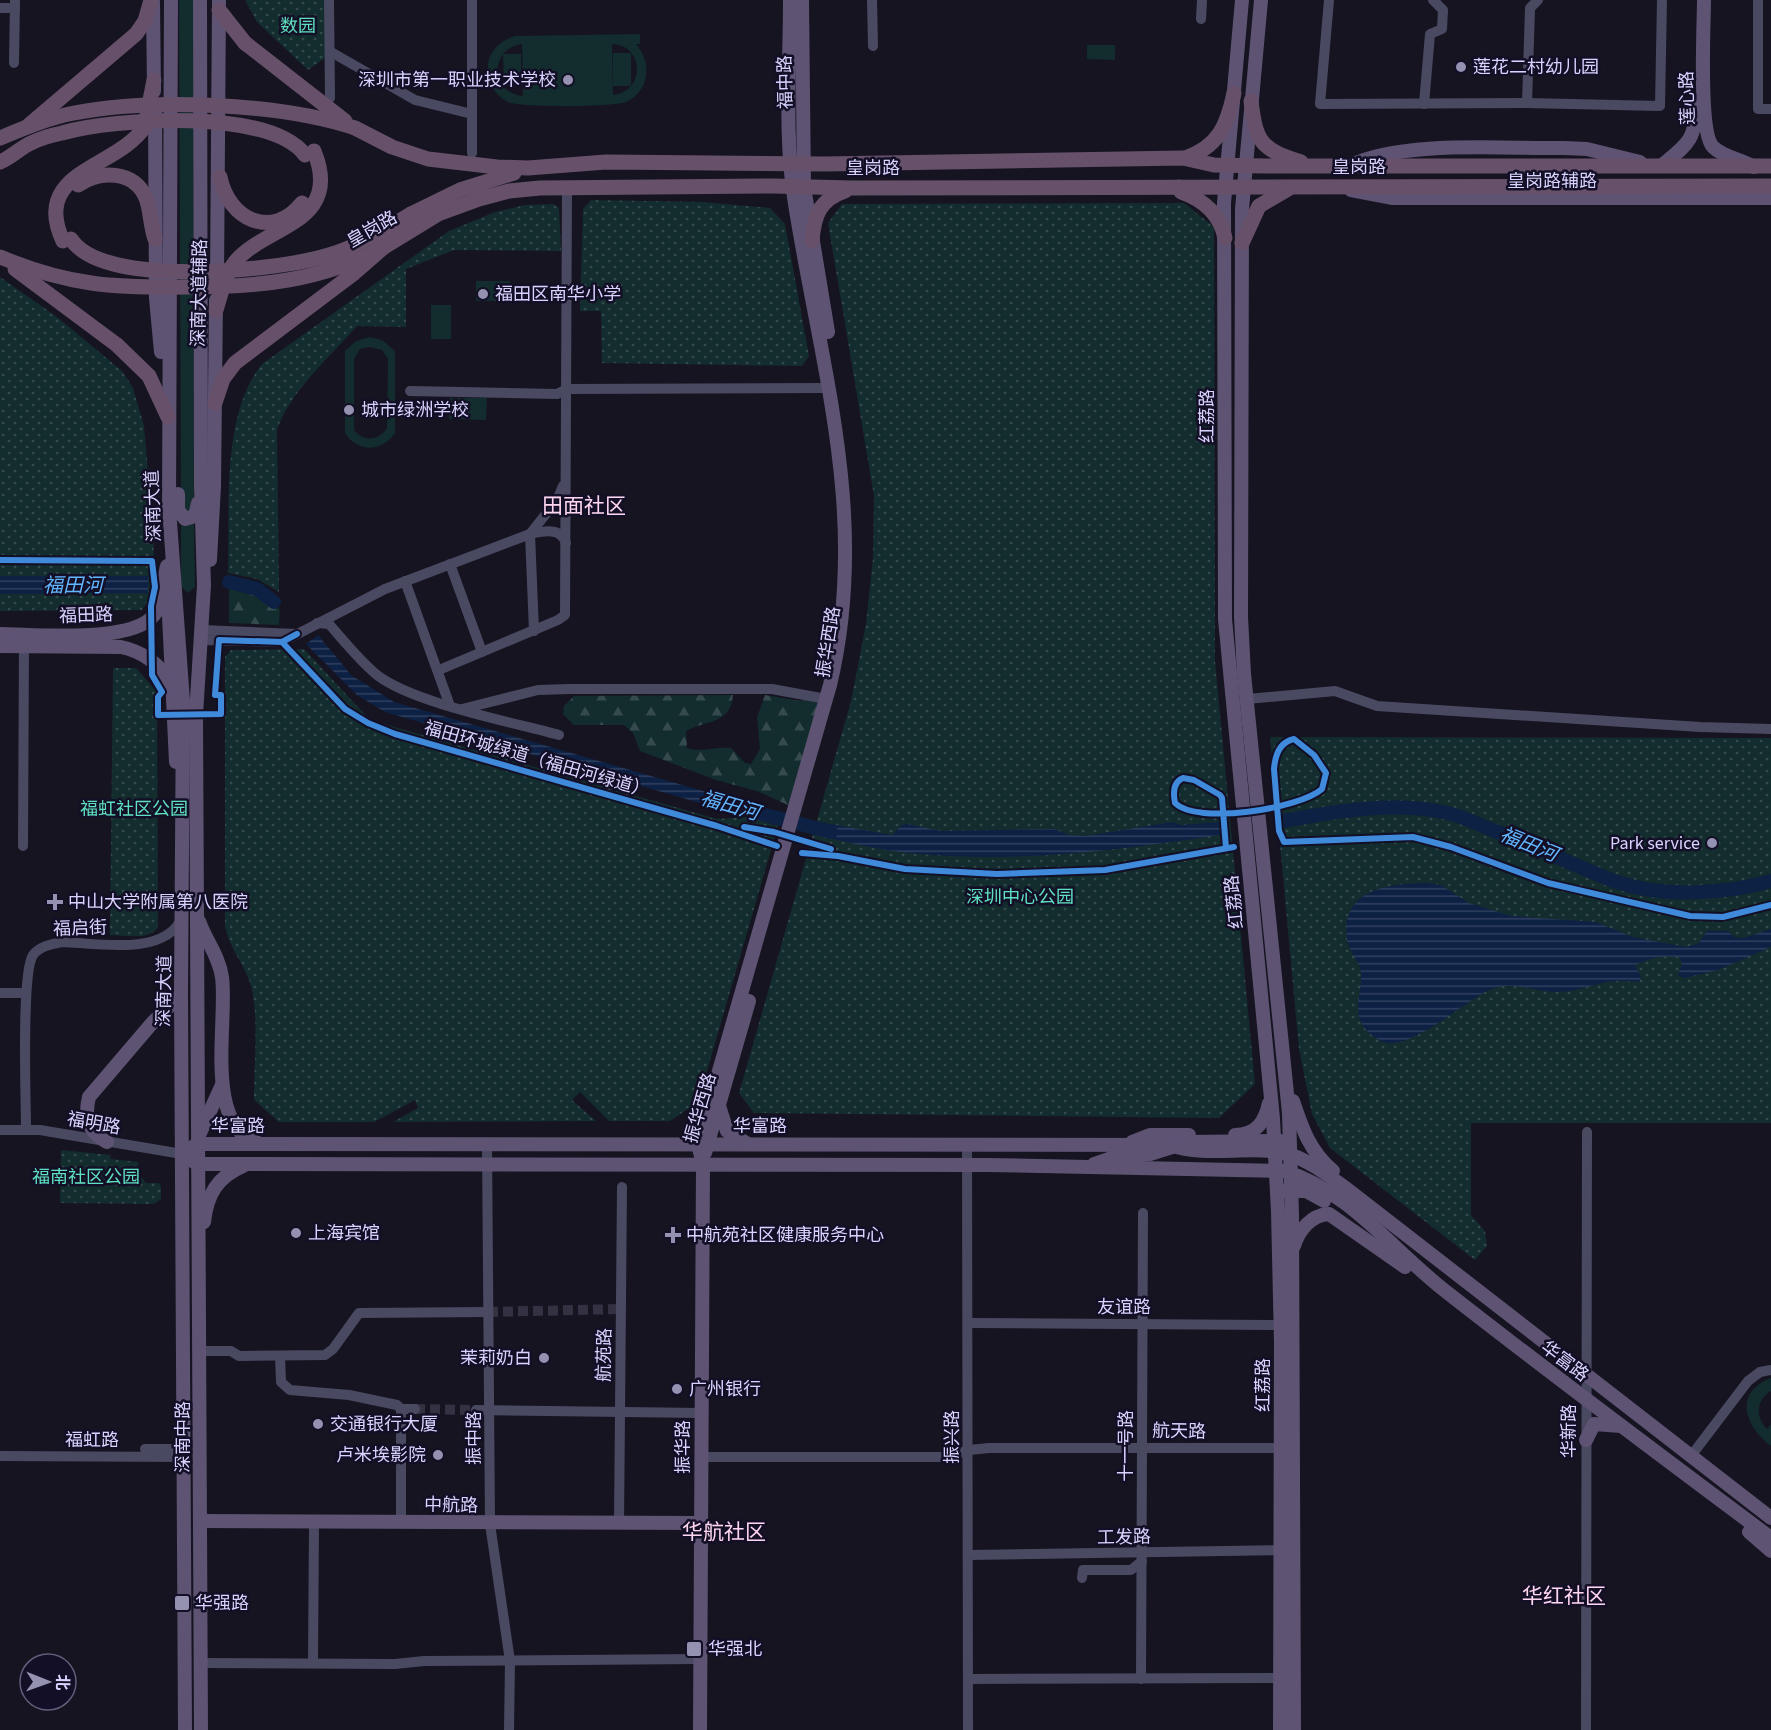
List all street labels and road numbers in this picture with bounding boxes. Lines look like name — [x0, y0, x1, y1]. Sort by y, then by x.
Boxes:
street label: 福中路 — [773, 55, 798, 109]
street label: 莲心路 — [1674, 71, 1701, 125]
street label: 皇岗路 — [1332, 155, 1386, 180]
street label: 皇岗路 — [846, 156, 900, 181]
street label: 皇岗路辅路 — [1507, 169, 1597, 194]
street label: 皇岗路 — [343, 205, 402, 254]
street label: 深南大道辅路 — [186, 239, 213, 347]
street label: 红荔路 — [1195, 389, 1220, 443]
street label: 深南大道 — [140, 470, 167, 542]
street label: 福田路 — [59, 602, 113, 629]
street label: 振华西路 — [811, 605, 846, 680]
street label: 福田环城绿道（福田河绿道） — [421, 715, 653, 804]
street label: 红荔路 — [1219, 874, 1250, 930]
street label: 福启街 — [53, 915, 107, 942]
street label: 深南大道 — [151, 955, 178, 1027]
street label: 振华西路 — [679, 1070, 722, 1146]
street label: 福明路 — [65, 1106, 123, 1140]
street label: 华富路 — [211, 1114, 265, 1139]
street label: 华富路 — [733, 1114, 787, 1139]
street label: 友谊路 — [1097, 1295, 1151, 1320]
street label: 航苑路 — [592, 1328, 617, 1382]
street label: 华富路 — [1536, 1335, 1594, 1388]
street label: 红荔路 — [1251, 1358, 1276, 1412]
street label: 深南中路 — [171, 1401, 196, 1473]
street label: 华新路 — [1557, 1404, 1582, 1458]
street label: 振兴路 — [940, 1410, 965, 1464]
street label: 十一号路 — [1114, 1410, 1139, 1482]
street label: 振中路 — [462, 1411, 487, 1465]
street label: 航天路 — [1152, 1419, 1206, 1444]
street label: 振华路 — [671, 1420, 696, 1474]
street label: 福虹路 — [65, 1428, 119, 1453]
street label: 中航路 — [424, 1493, 478, 1518]
street label: 工发路 — [1097, 1525, 1151, 1550]

